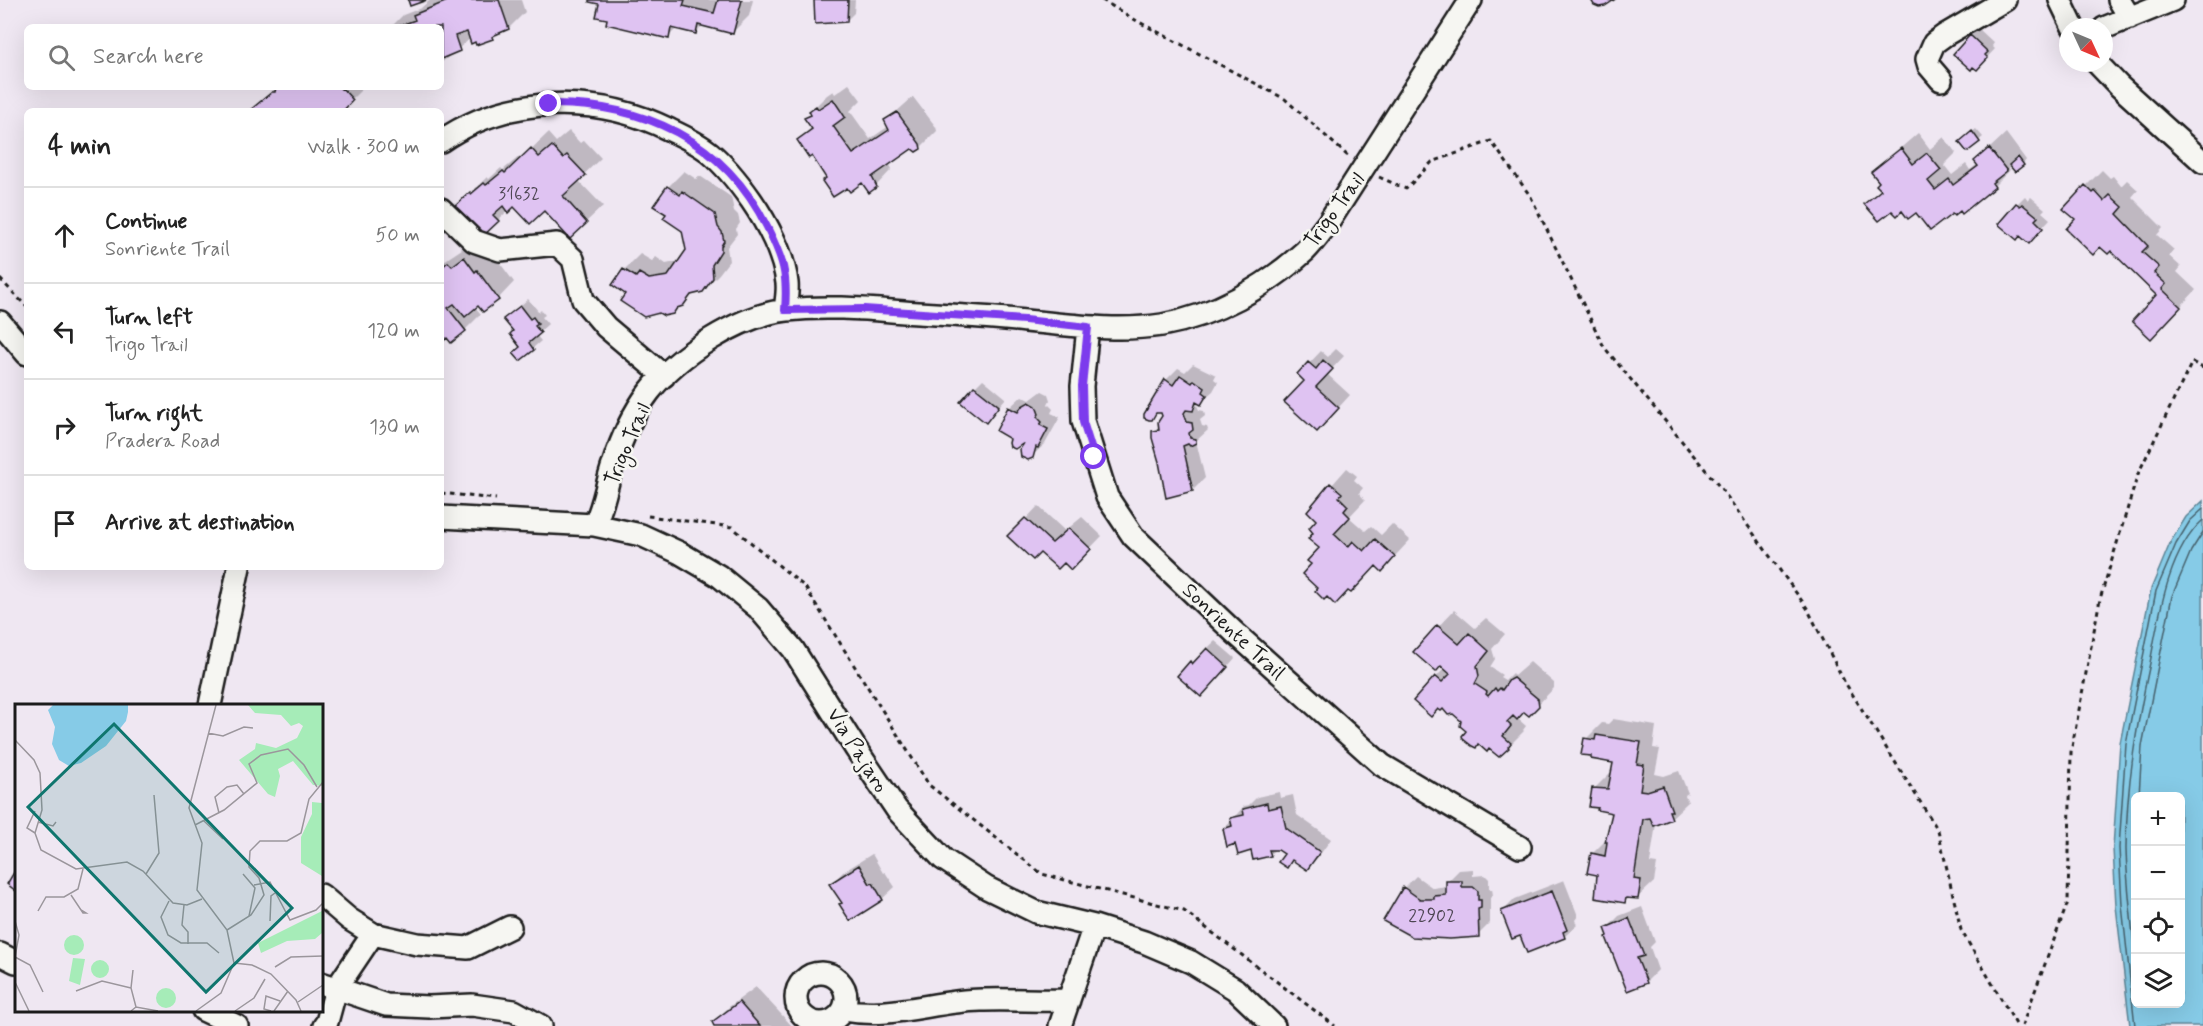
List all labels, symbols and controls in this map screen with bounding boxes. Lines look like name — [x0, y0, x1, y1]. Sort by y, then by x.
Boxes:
north arrow — [2059, 18, 2113, 72]
search box — [24, 24, 444, 90]
icon: search — [45, 41, 78, 74]
text: Search here — [93, 43, 204, 71]
route end — [535, 90, 561, 116]
text: 4 min — [48, 130, 111, 164]
text: Walk · 300 m — [308, 134, 420, 161]
street label: Trigo Trail — [1298, 167, 1372, 255]
house number: 31632 — [498, 182, 540, 206]
text: Continue — [105, 208, 187, 236]
icon: ahead — [48, 219, 81, 252]
text: 50 m — [375, 222, 420, 249]
text: Sonriente Trail — [105, 236, 230, 263]
text: Turn left — [105, 304, 193, 332]
icon: left — [48, 315, 81, 348]
text: 120 m — [367, 318, 420, 345]
text: Trigo Trail — [105, 332, 188, 359]
street label: Trigo Trail — [598, 399, 659, 490]
text: Turn right — [105, 400, 203, 428]
icon: right — [48, 411, 81, 444]
text: 130 m — [369, 414, 420, 441]
text: Pradera Road — [105, 428, 220, 455]
route start — [1080, 443, 1106, 469]
icon: arrive — [48, 507, 81, 540]
text: Arrive at destination — [105, 509, 295, 537]
street label: Sonriente Trail — [1176, 577, 1291, 687]
street label: Via Pajaro — [820, 703, 894, 798]
inset map — [15, 704, 322, 1011]
map controls — [2131, 792, 2185, 1008]
button: + — [2131, 792, 2185, 846]
button: − — [2131, 846, 2185, 900]
button: locate — [2131, 900, 2185, 954]
house number: 22902 — [1408, 904, 1456, 928]
button: layers — [2131, 954, 2185, 1008]

